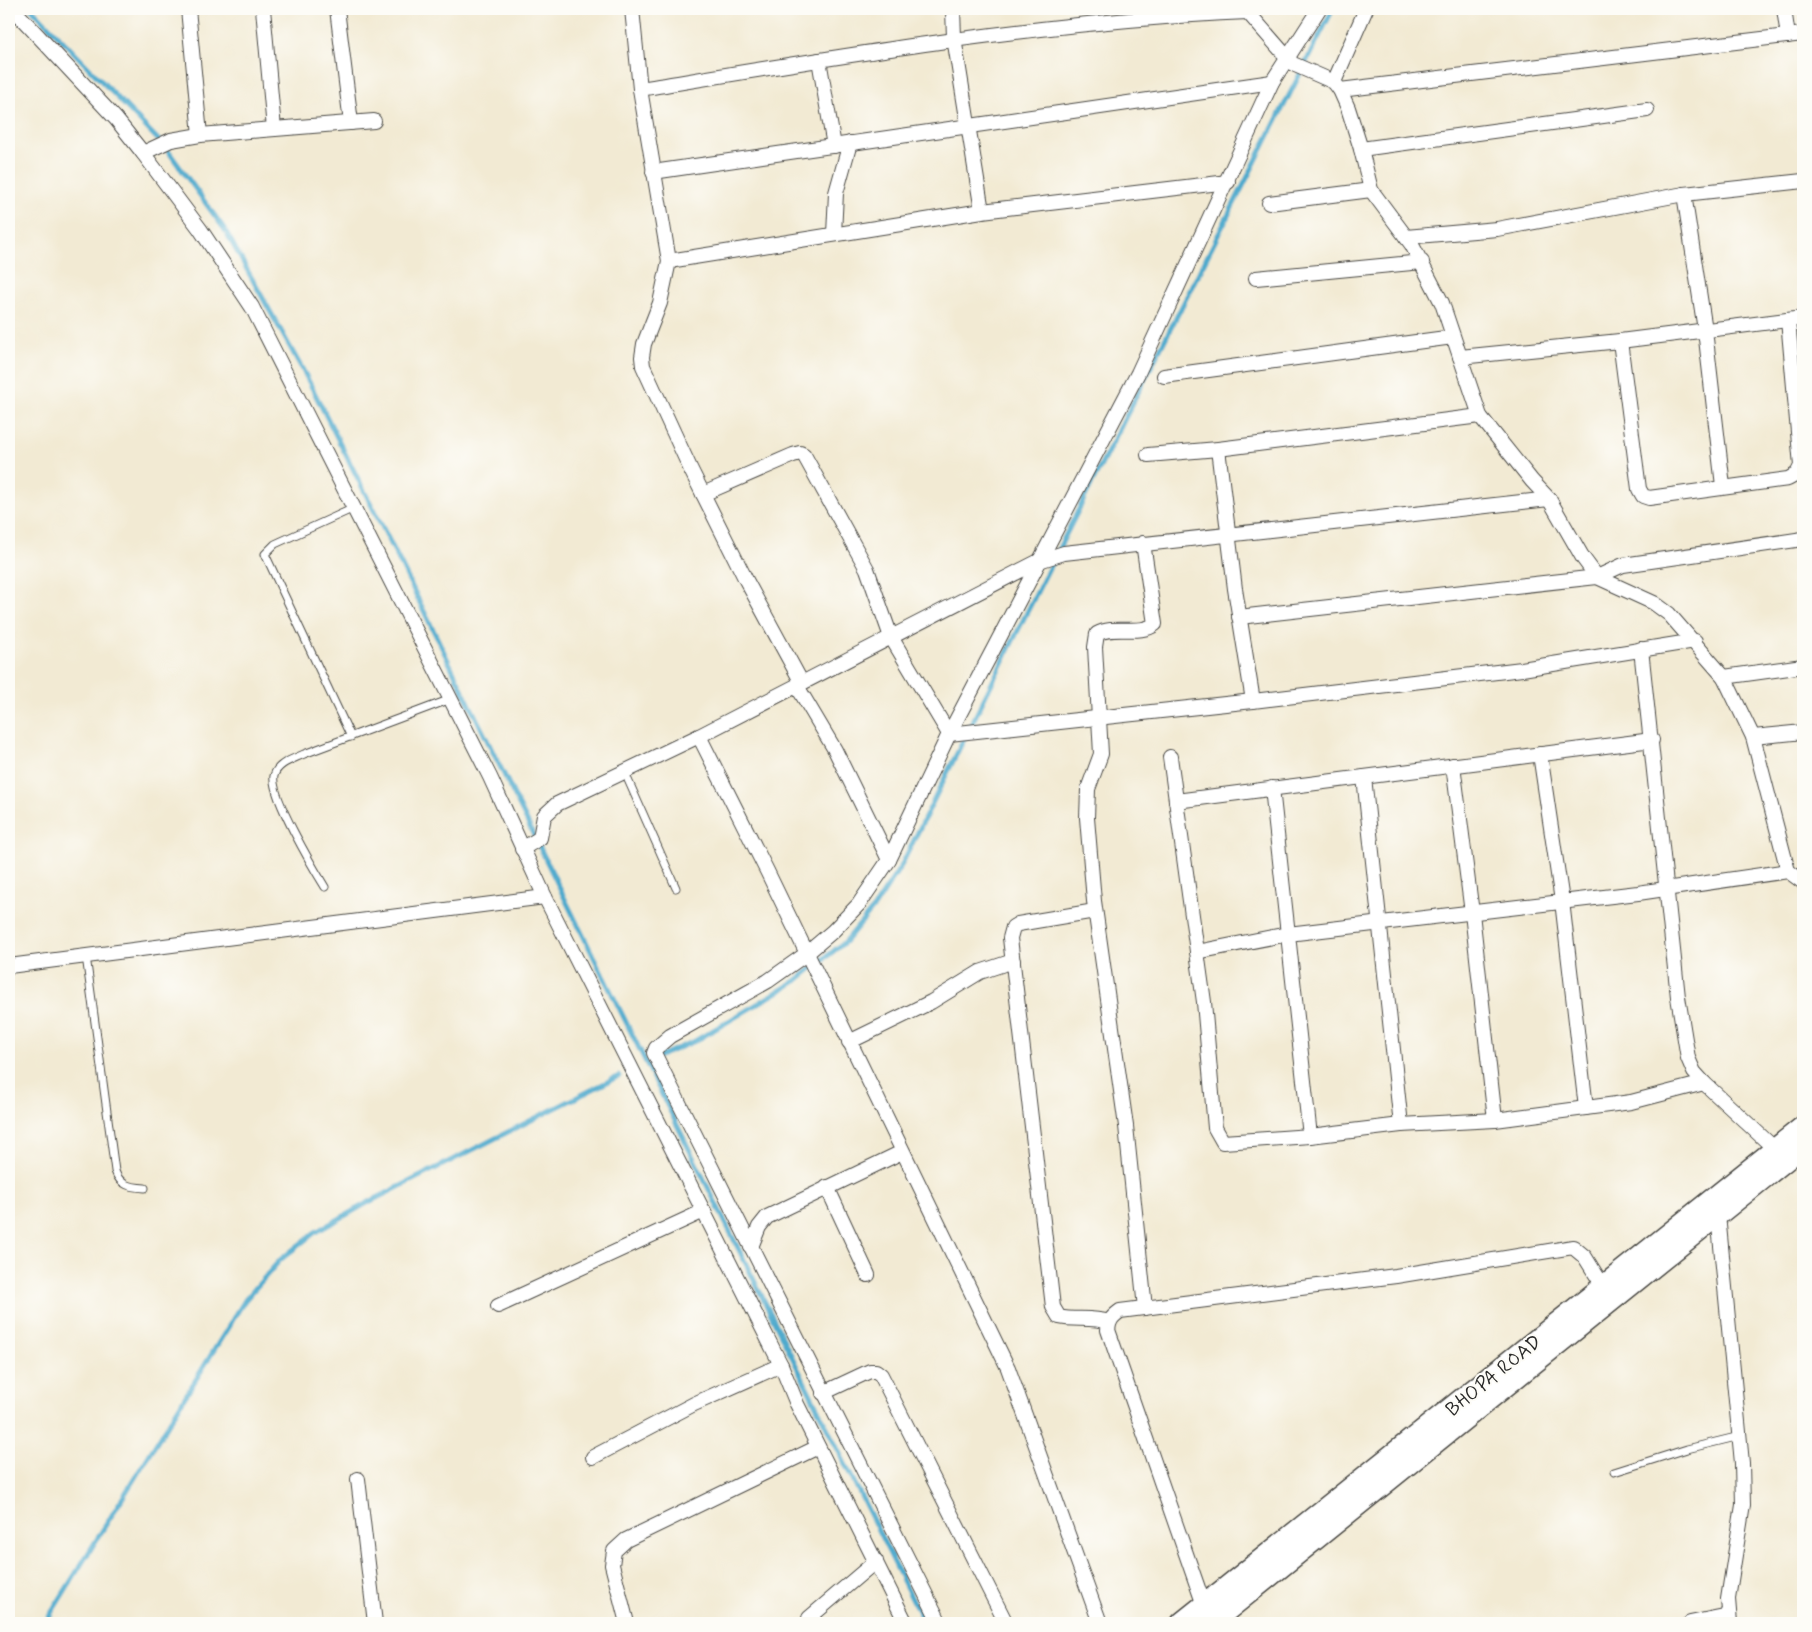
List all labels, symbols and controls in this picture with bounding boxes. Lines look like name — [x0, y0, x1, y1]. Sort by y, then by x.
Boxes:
street label: BHOPA ROAD — [1440, 1329, 1548, 1423]

